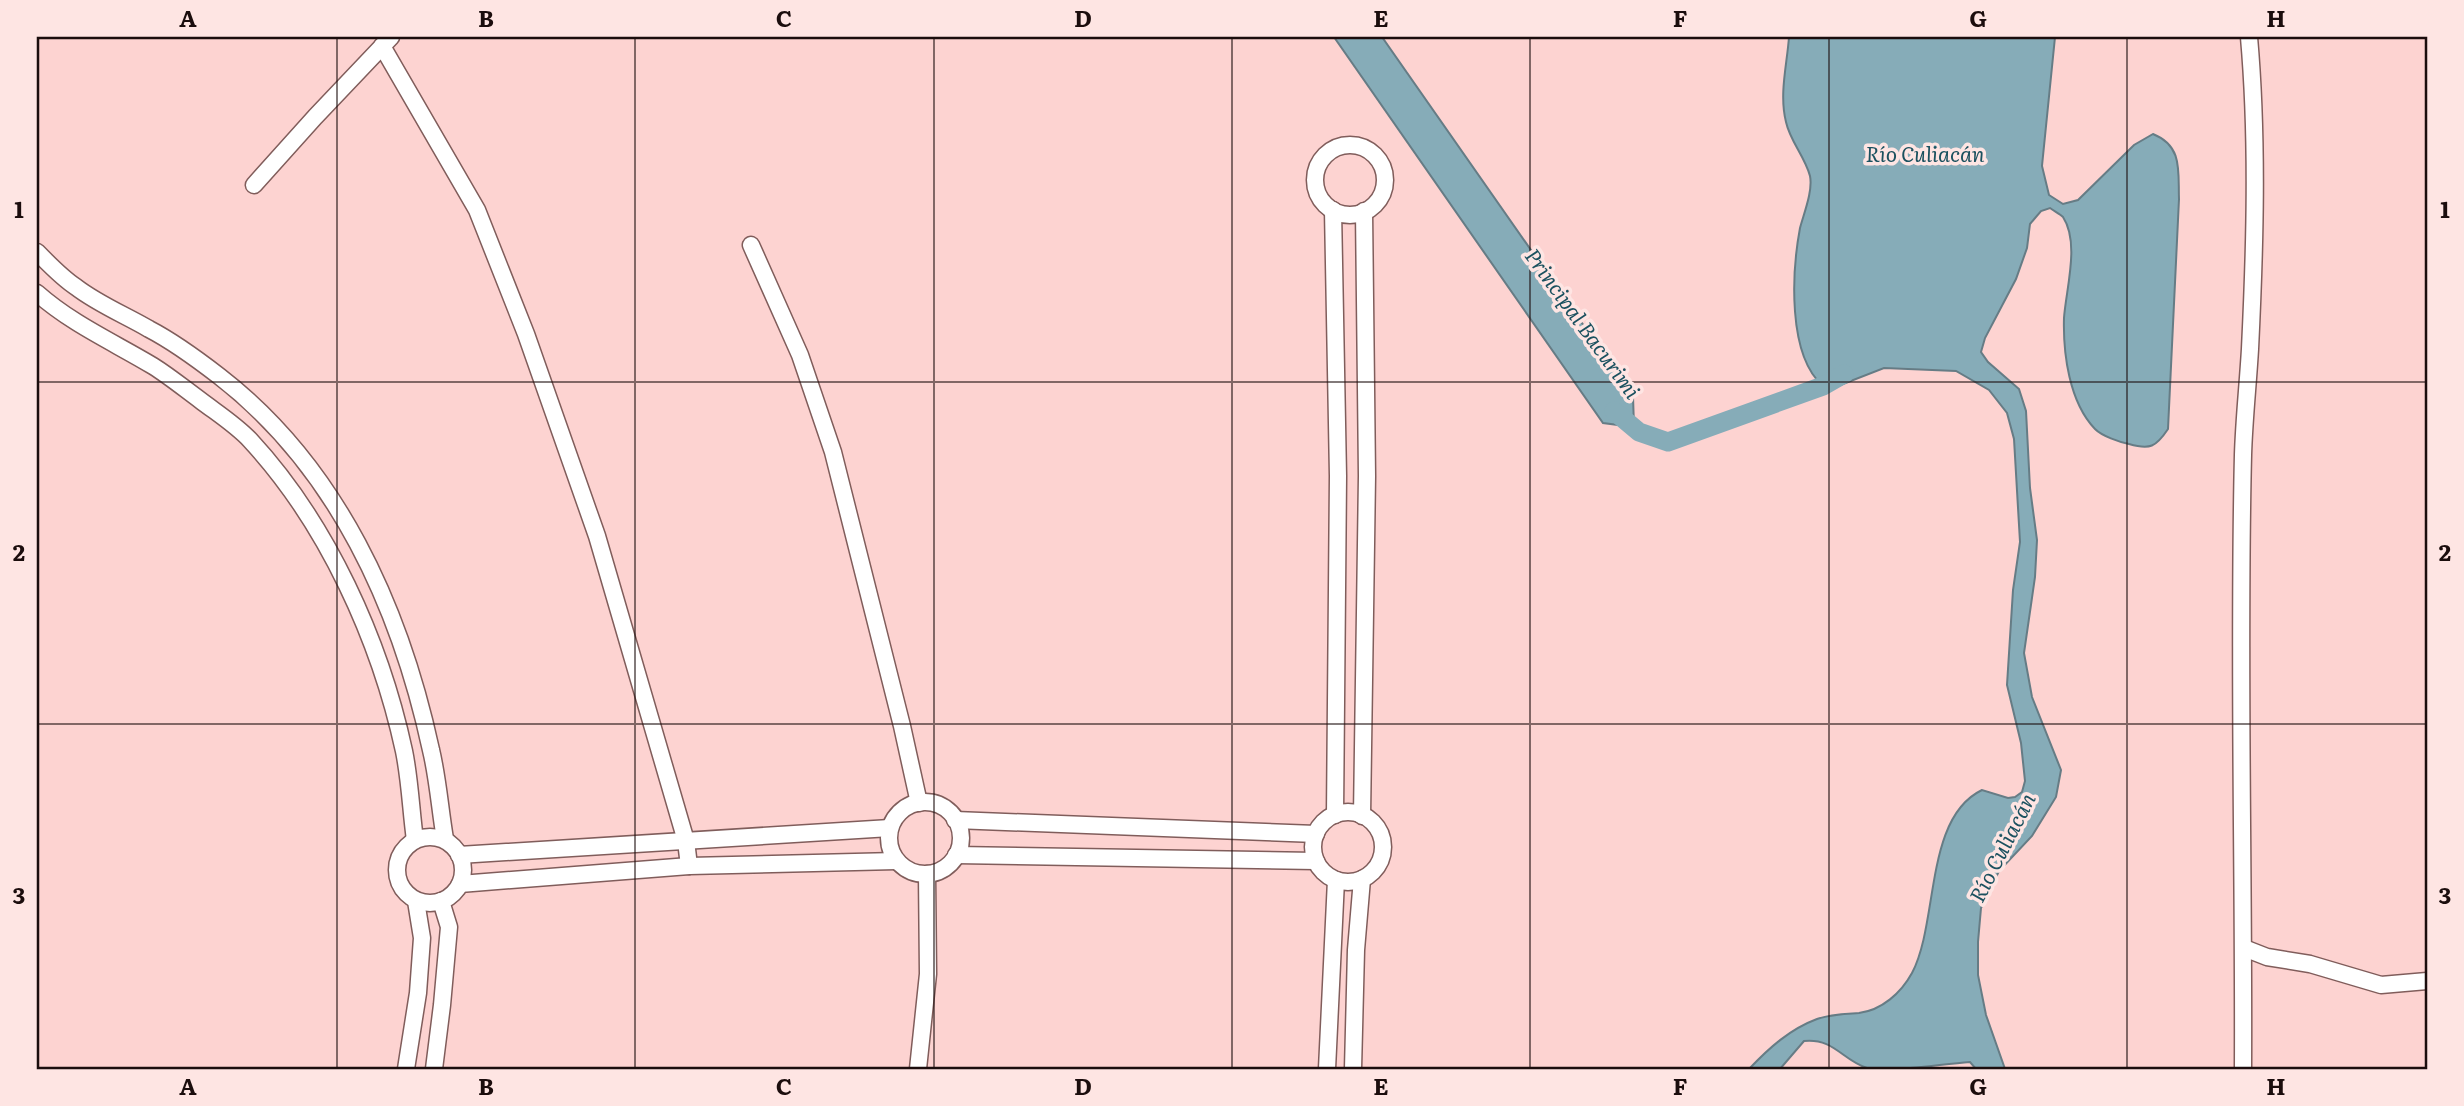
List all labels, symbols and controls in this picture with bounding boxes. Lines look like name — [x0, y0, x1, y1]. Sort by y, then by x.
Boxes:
text: A — [179, 0, 197, 34]
text: B — [478, 0, 494, 34]
text: C — [776, 0, 792, 34]
text: D — [1074, 0, 1092, 34]
text: E — [1373, 0, 1389, 34]
text: F — [1673, 0, 1688, 34]
text: G — [1969, 0, 1987, 34]
text: H — [2266, 0, 2286, 34]
water label: Río Culiacán — [1865, 137, 1985, 168]
text: 1 — [14, 191, 24, 225]
text: 1 — [2440, 191, 2450, 225]
water label: Principal Bacurimi — [1519, 241, 1650, 405]
text: 2 — [13, 534, 25, 568]
text: 2 — [2439, 534, 2451, 568]
water label: Río Culiacán — [1960, 786, 2042, 907]
text: 3 — [13, 877, 25, 911]
text: 3 — [2439, 877, 2451, 911]
text: A — [179, 1068, 197, 1102]
text: B — [478, 1068, 494, 1102]
text: C — [776, 1068, 792, 1102]
text: D — [1074, 1068, 1092, 1102]
text: E — [1373, 1068, 1389, 1102]
text: F — [1673, 1068, 1688, 1102]
text: G — [1969, 1068, 1987, 1102]
text: H — [2266, 1068, 2286, 1102]

